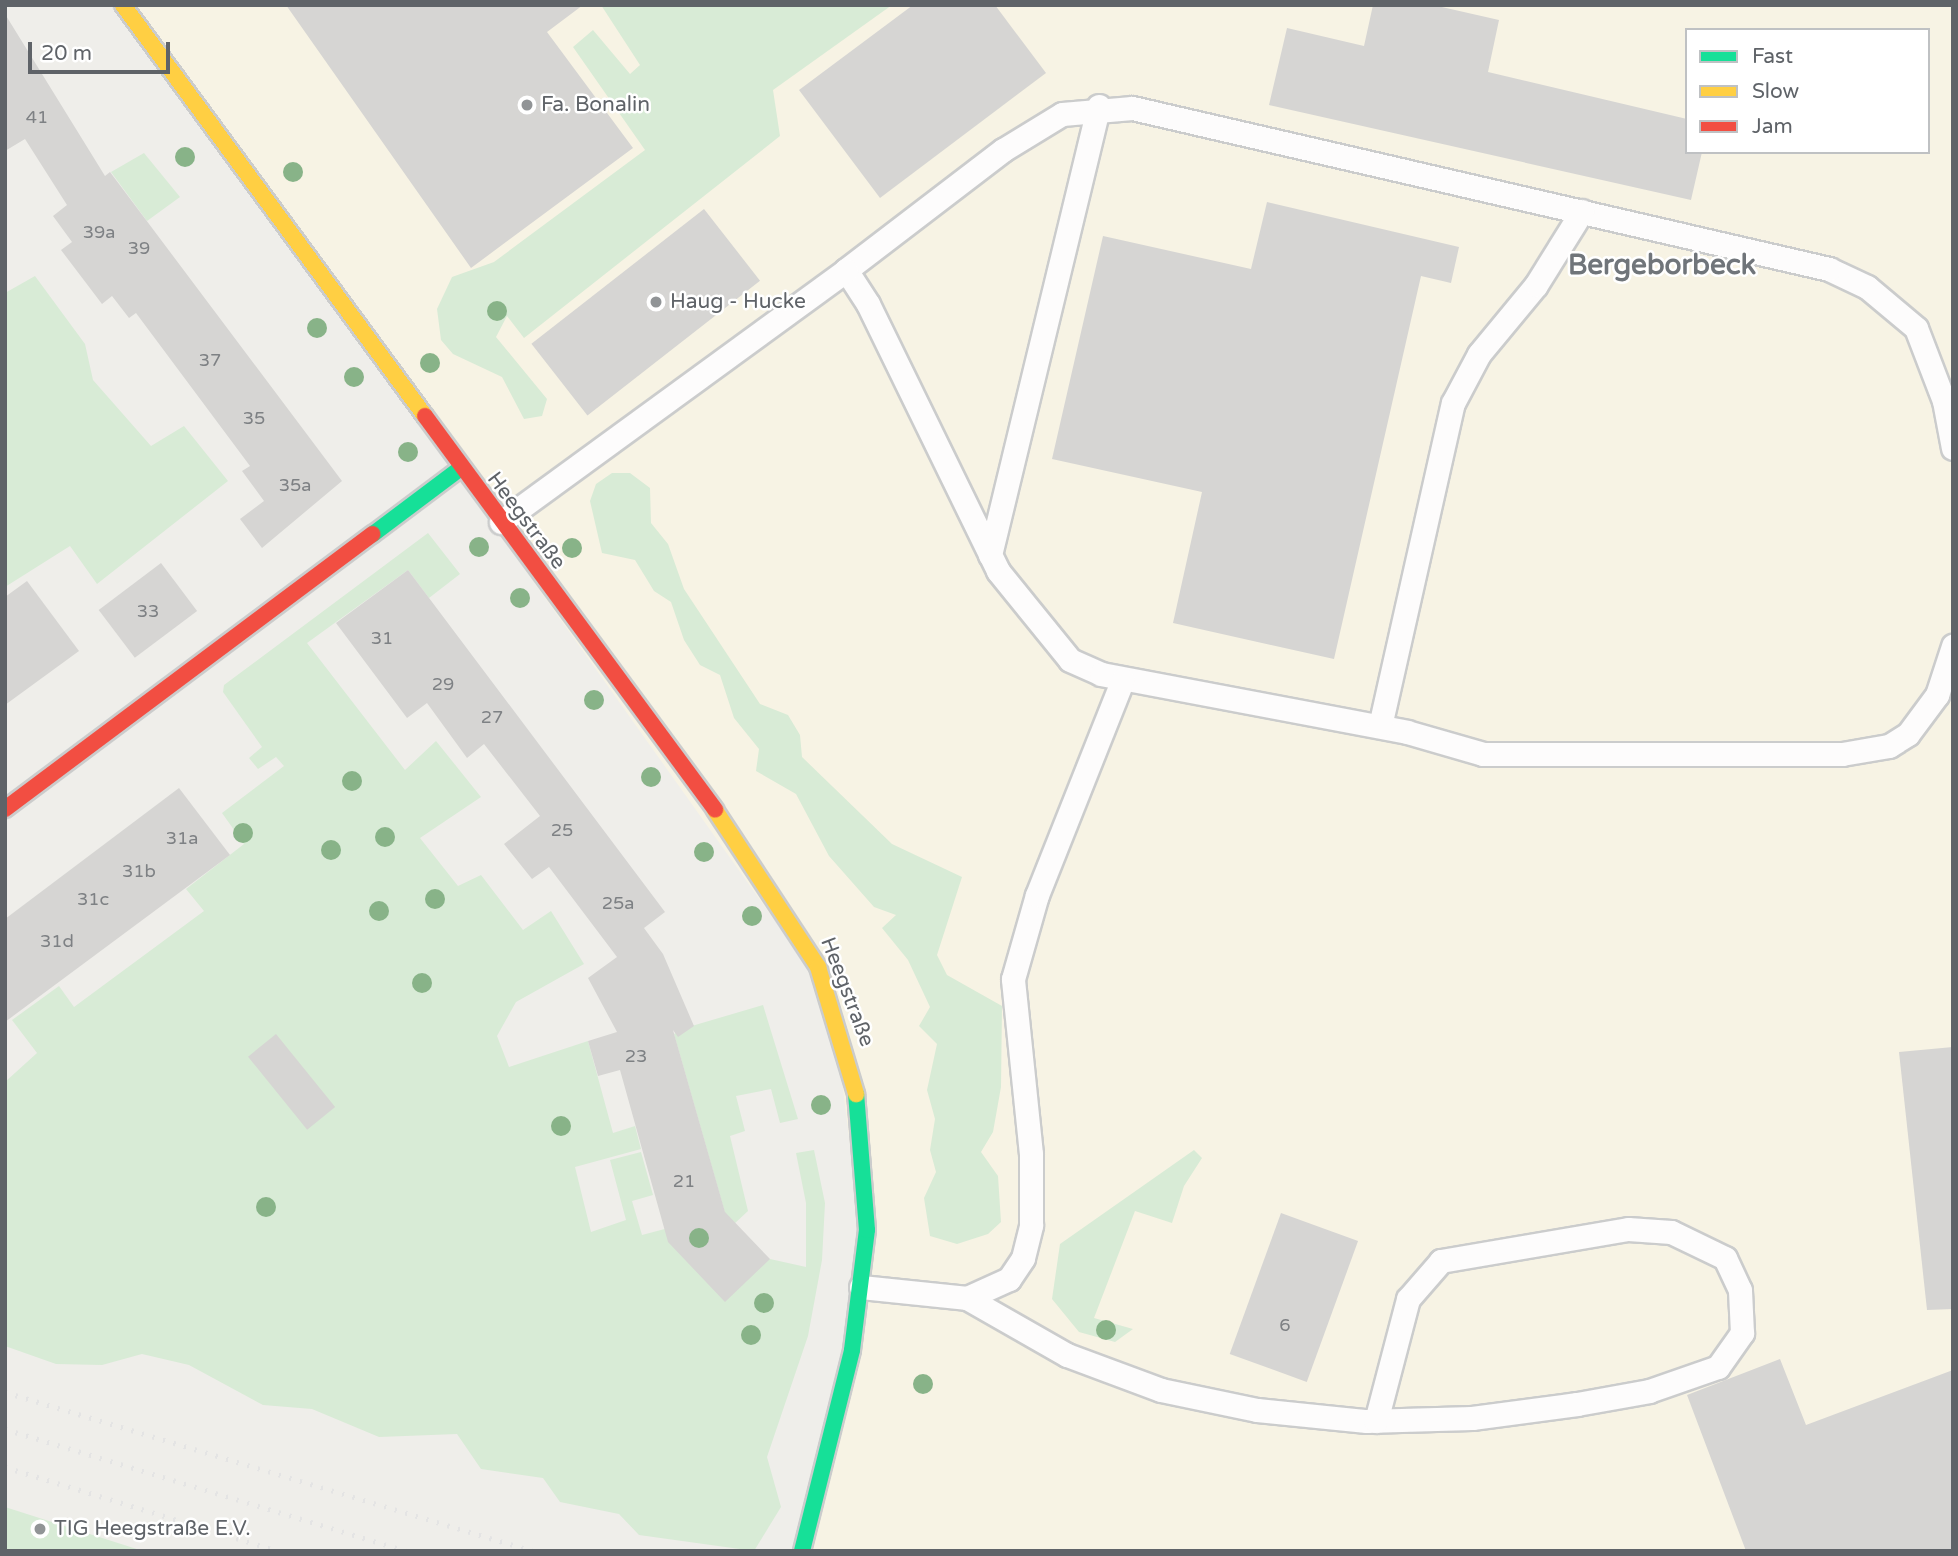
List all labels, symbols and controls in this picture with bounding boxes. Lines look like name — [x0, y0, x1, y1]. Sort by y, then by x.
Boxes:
scale bar — [32, 28, 173, 72]
legend — [1685, 28, 1930, 154]
text: 20 m — [41, 41, 92, 66]
text: Fast — [1752, 44, 1793, 69]
text: Slow — [1752, 79, 1799, 104]
place label: Fa. Bonalin — [541, 92, 650, 118]
marker: Fa. Bonalin — [519, 97, 535, 113]
house number: 41 — [26, 106, 48, 128]
text: Jam — [1752, 114, 1793, 139]
house number: 39a — [83, 221, 115, 243]
house number: 39 — [128, 237, 150, 259]
district label: Bergeborbeck — [1568, 248, 1756, 282]
place label: Haug - Hucke — [670, 289, 806, 315]
marker: Haug - Hucke — [648, 294, 664, 310]
house number: 37 — [199, 349, 221, 371]
house number: 35 — [243, 407, 265, 429]
street label: Heegstraße — [481, 467, 571, 575]
house number: 35a — [279, 474, 311, 496]
house number: 33 — [137, 600, 159, 622]
house number: 31 — [371, 627, 393, 649]
house number: 29 — [432, 673, 454, 695]
house number: 27 — [481, 706, 503, 728]
house number: 25 — [551, 819, 573, 841]
house number: 31a — [166, 827, 198, 849]
house number: 31b — [122, 860, 156, 882]
house number: 31c — [77, 888, 109, 910]
house number: 25a — [602, 892, 634, 914]
house number: 31d — [40, 930, 74, 952]
street label: Heegstraße — [815, 934, 879, 1050]
house number: 23 — [625, 1045, 647, 1067]
house number: 21 — [673, 1170, 695, 1192]
house number: 6 — [1279, 1314, 1291, 1336]
place label: TIG Heegstraße E.V. — [54, 1516, 251, 1542]
marker: TIG Heegstraße E.V. — [32, 1521, 48, 1537]

